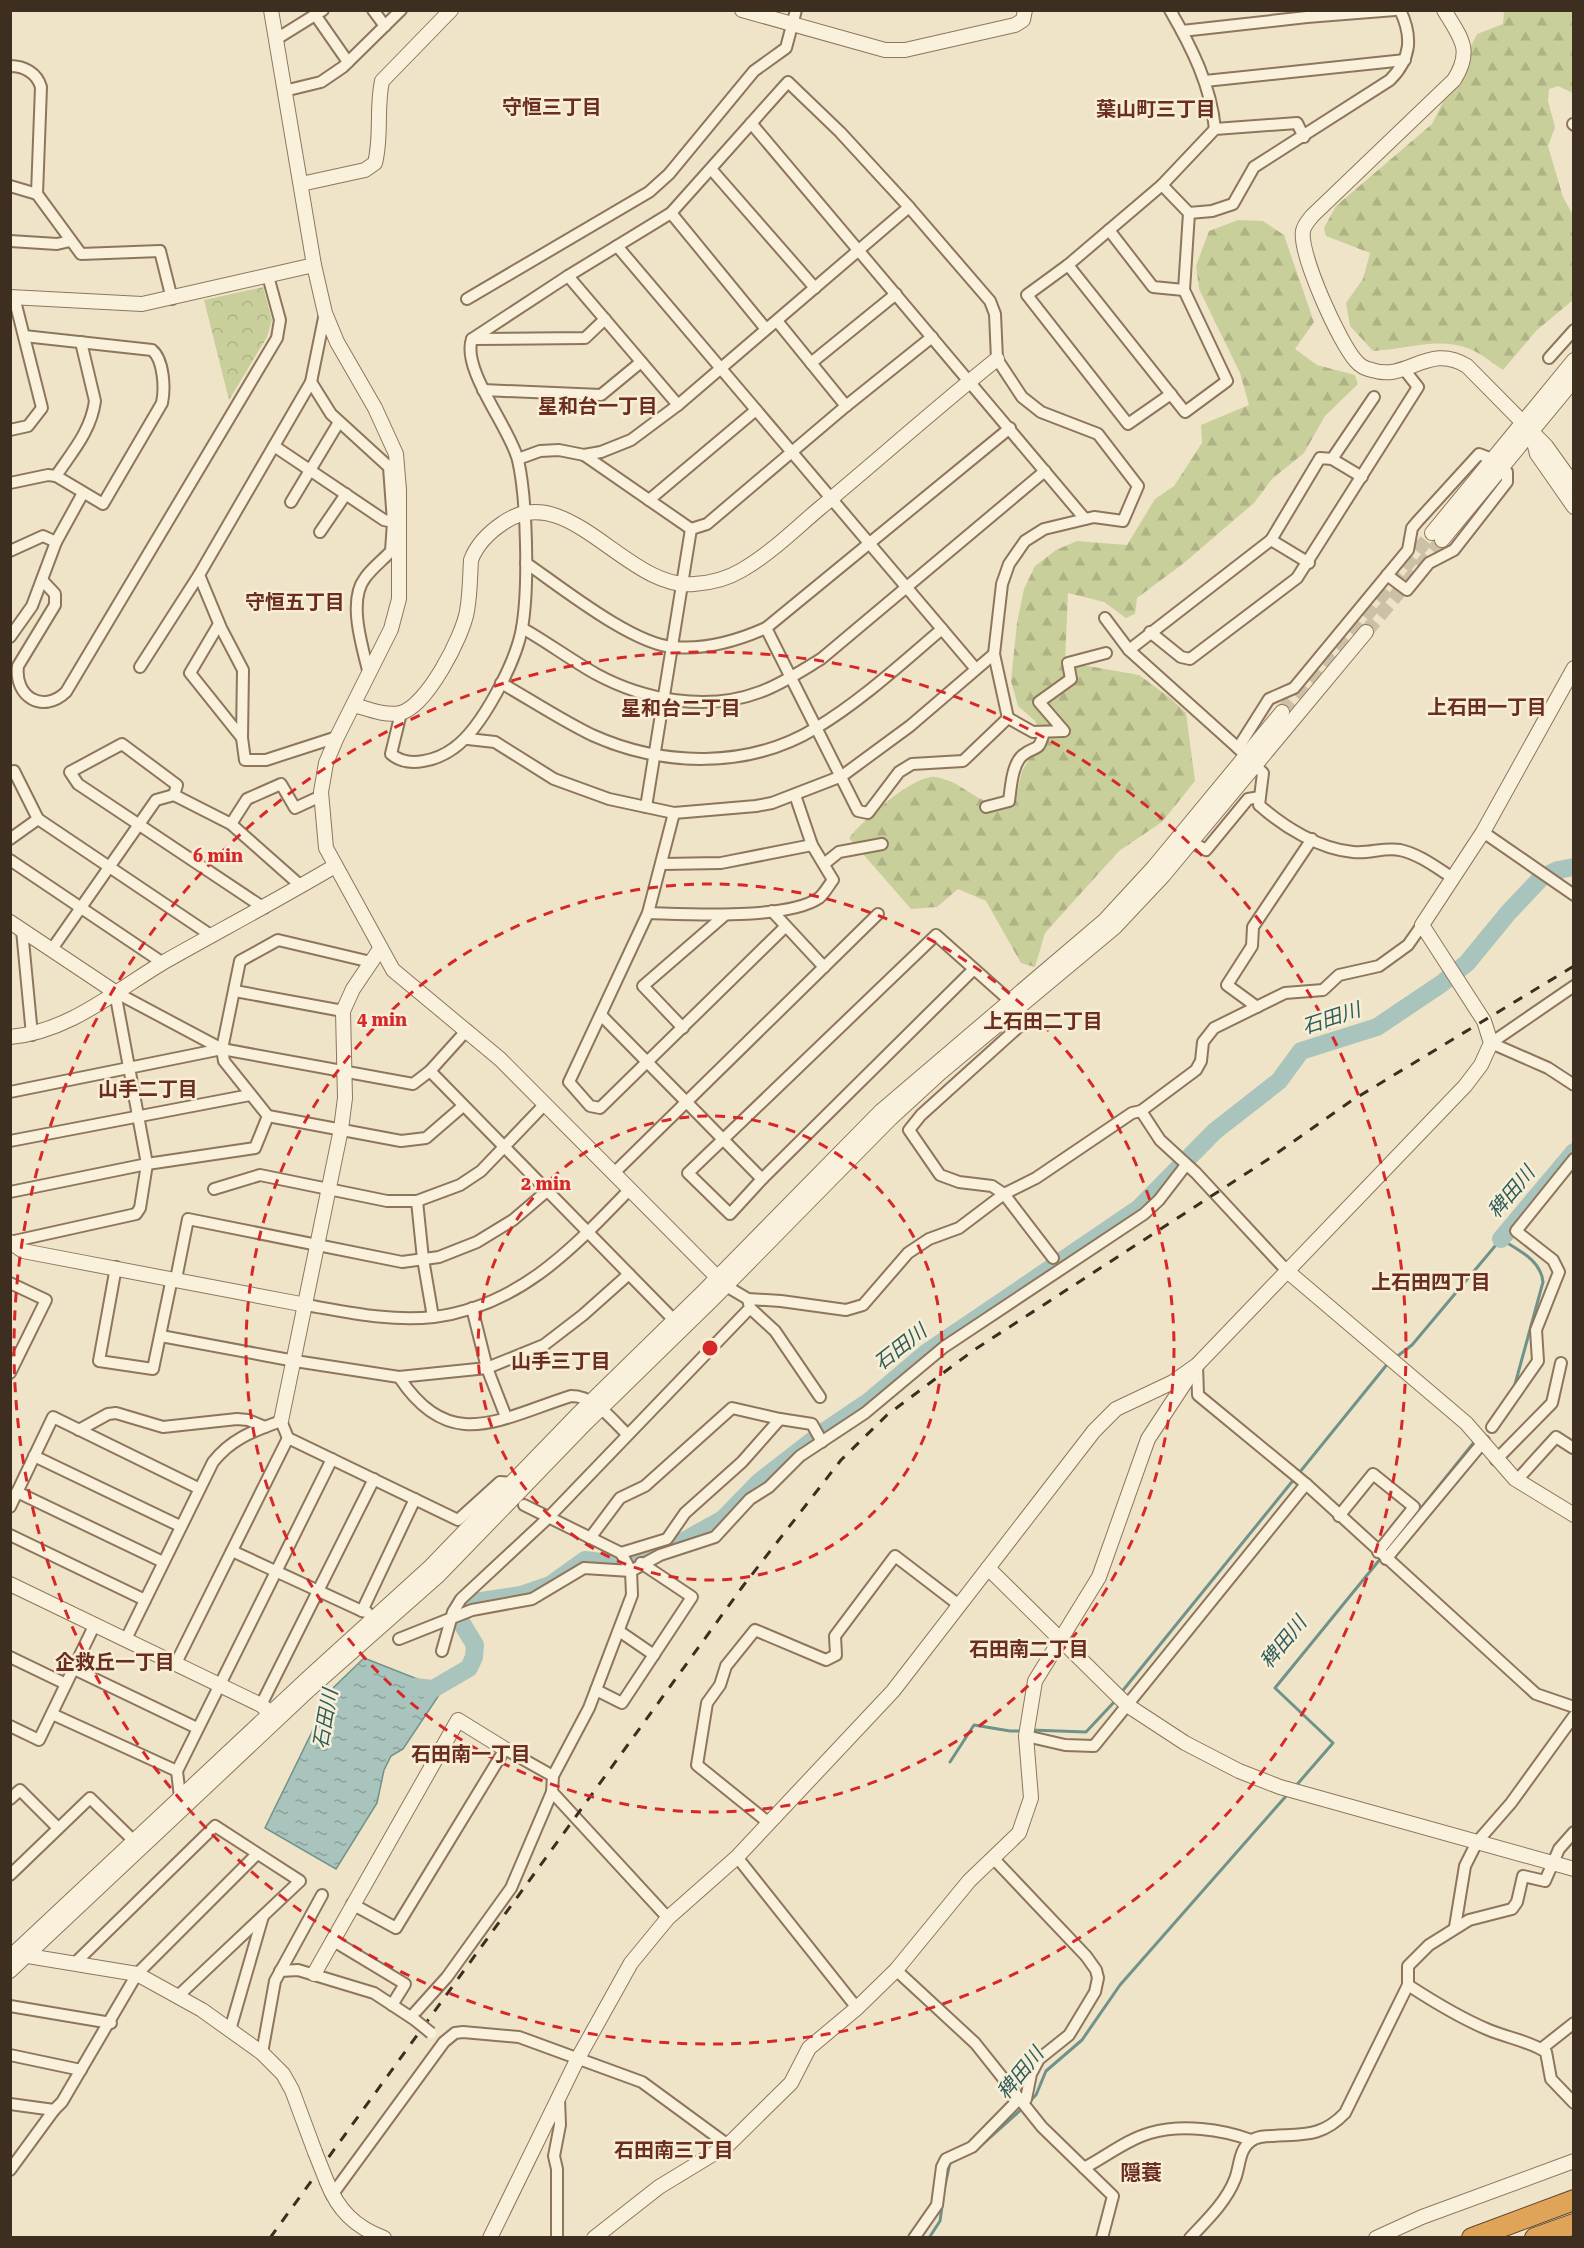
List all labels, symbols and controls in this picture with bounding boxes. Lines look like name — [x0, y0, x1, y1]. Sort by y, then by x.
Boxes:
district label: 守恒三丁目 — [502, 95, 602, 119]
district label: 葉山町三丁目 — [1096, 97, 1216, 121]
district label: 星和台一丁目 — [538, 394, 658, 418]
district label: 守恒五丁目 — [245, 590, 345, 614]
district label: 上石田一丁目 — [1427, 695, 1547, 719]
district label: 星和台二丁目 — [621, 696, 741, 720]
text: 6 min — [193, 845, 243, 866]
water label: 石田川 — [1299, 997, 1365, 1039]
text: 4 min — [357, 1009, 407, 1030]
district label: 上石田二丁目 — [983, 1009, 1103, 1033]
district label: 山手二丁目 — [98, 1077, 198, 1101]
water label: 稗田川 — [1483, 1160, 1541, 1223]
text: 2 min — [521, 1173, 571, 1194]
district label: 上石田四丁目 — [1371, 1270, 1491, 1294]
water label: 石田川 — [869, 1318, 933, 1375]
centre of rings — [700, 1338, 720, 1358]
district label: 山手三丁目 — [511, 1349, 611, 1373]
water label: 稗田川 — [1255, 1610, 1312, 1673]
district label: 石田南二丁目 — [969, 1637, 1089, 1661]
district label: 企救丘一丁目 — [55, 1650, 175, 1674]
water label: 石田川 — [308, 1685, 342, 1751]
district label: 石田南一丁目 — [411, 1742, 531, 1766]
water label: 稗田川 — [992, 2041, 1049, 2104]
district label: 石田南三丁目 — [614, 2138, 734, 2162]
district label: 隠蓑 — [1120, 2161, 1162, 2185]

